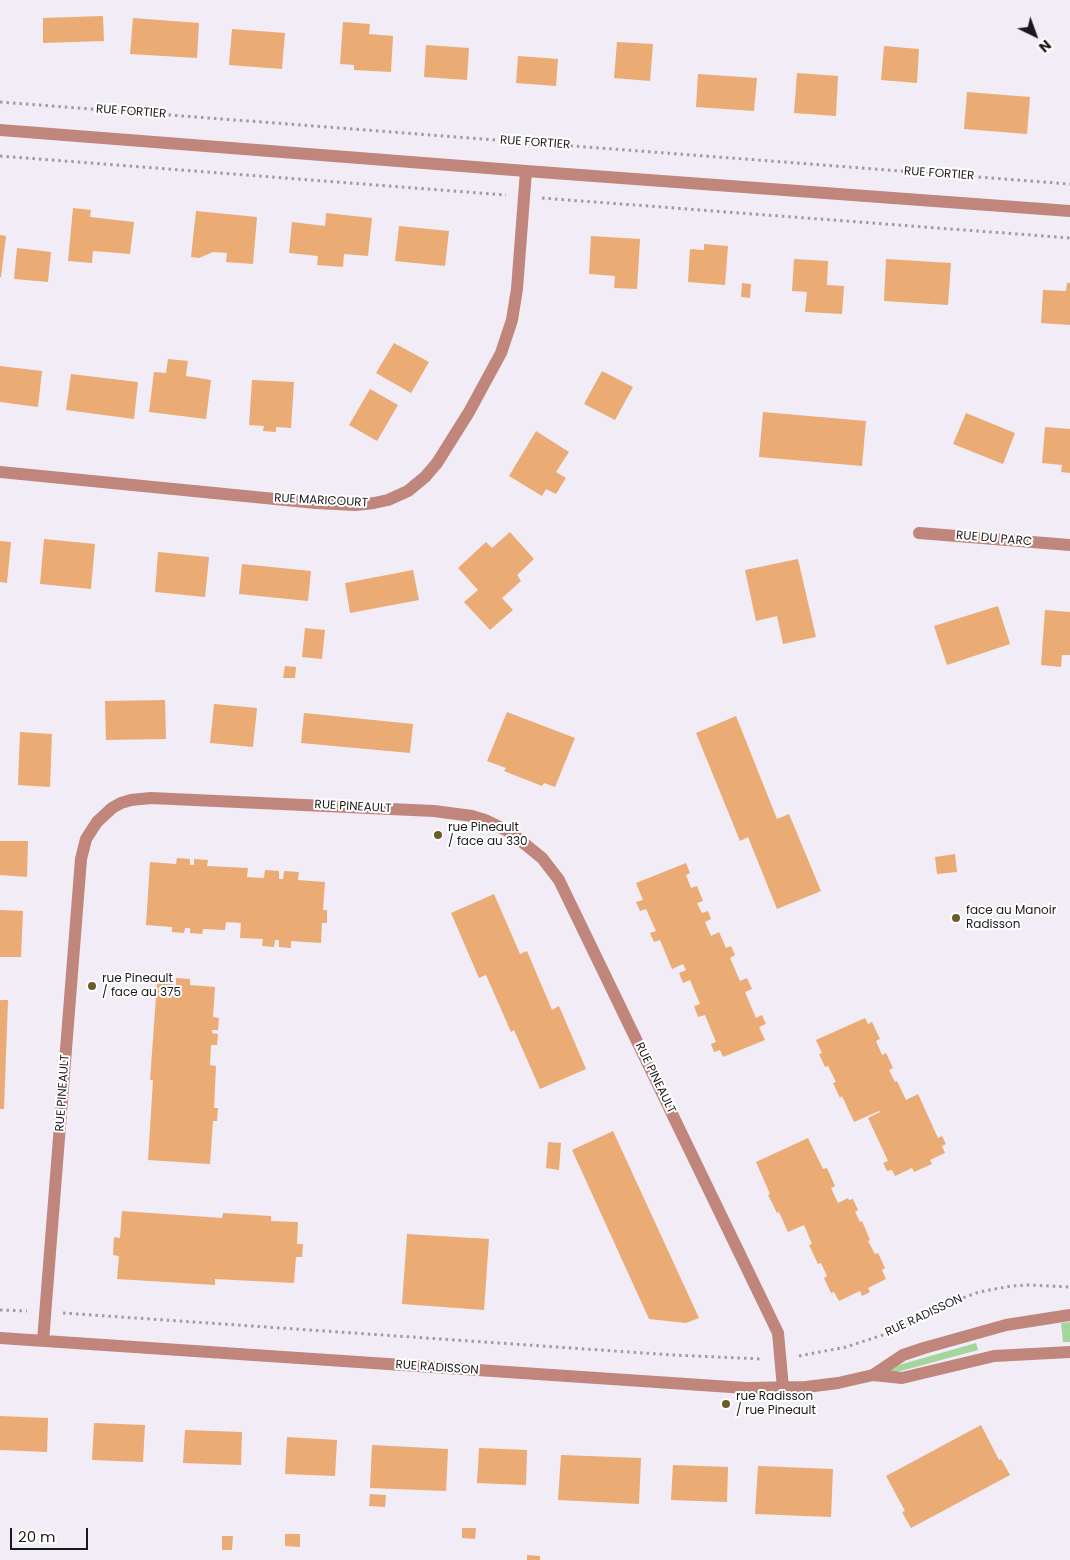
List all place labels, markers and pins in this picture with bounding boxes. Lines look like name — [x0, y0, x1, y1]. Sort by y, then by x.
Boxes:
place label: rue Pineault / face au 330 — [448, 821, 528, 849]
marker: rue Pineault / face au 330 — [432, 829, 444, 841]
place label: face au Manoir Radisson — [966, 904, 1056, 932]
marker: face au Manoir Radisson — [950, 912, 962, 924]
place label: rue Pineault / face au 375 — [102, 972, 181, 1000]
marker: rue Pineault / face au 375 — [86, 980, 98, 992]
place label: rue Radisson / rue Pineault — [736, 1390, 816, 1418]
marker: rue Radisson / rue Pineault — [720, 1398, 732, 1410]

